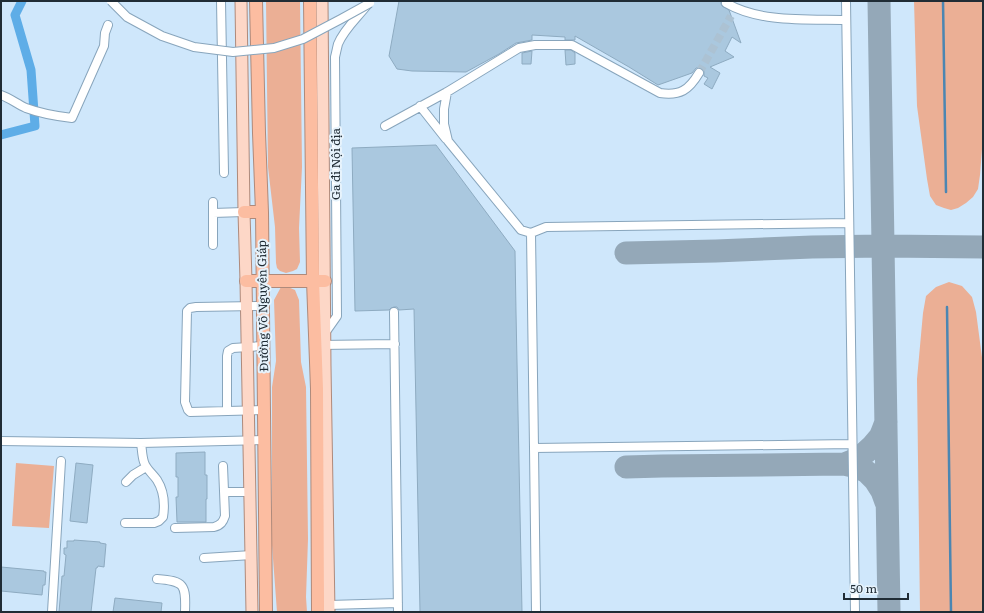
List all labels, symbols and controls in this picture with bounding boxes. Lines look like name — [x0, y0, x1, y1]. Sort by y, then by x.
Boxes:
street label: Ga đi Nội địa — [326, 128, 344, 200]
street label: Đường Võ Nguyên Giáp — [252, 240, 272, 372]
scale bar — [844, 575, 908, 601]
text: 50 m — [850, 579, 877, 597]

